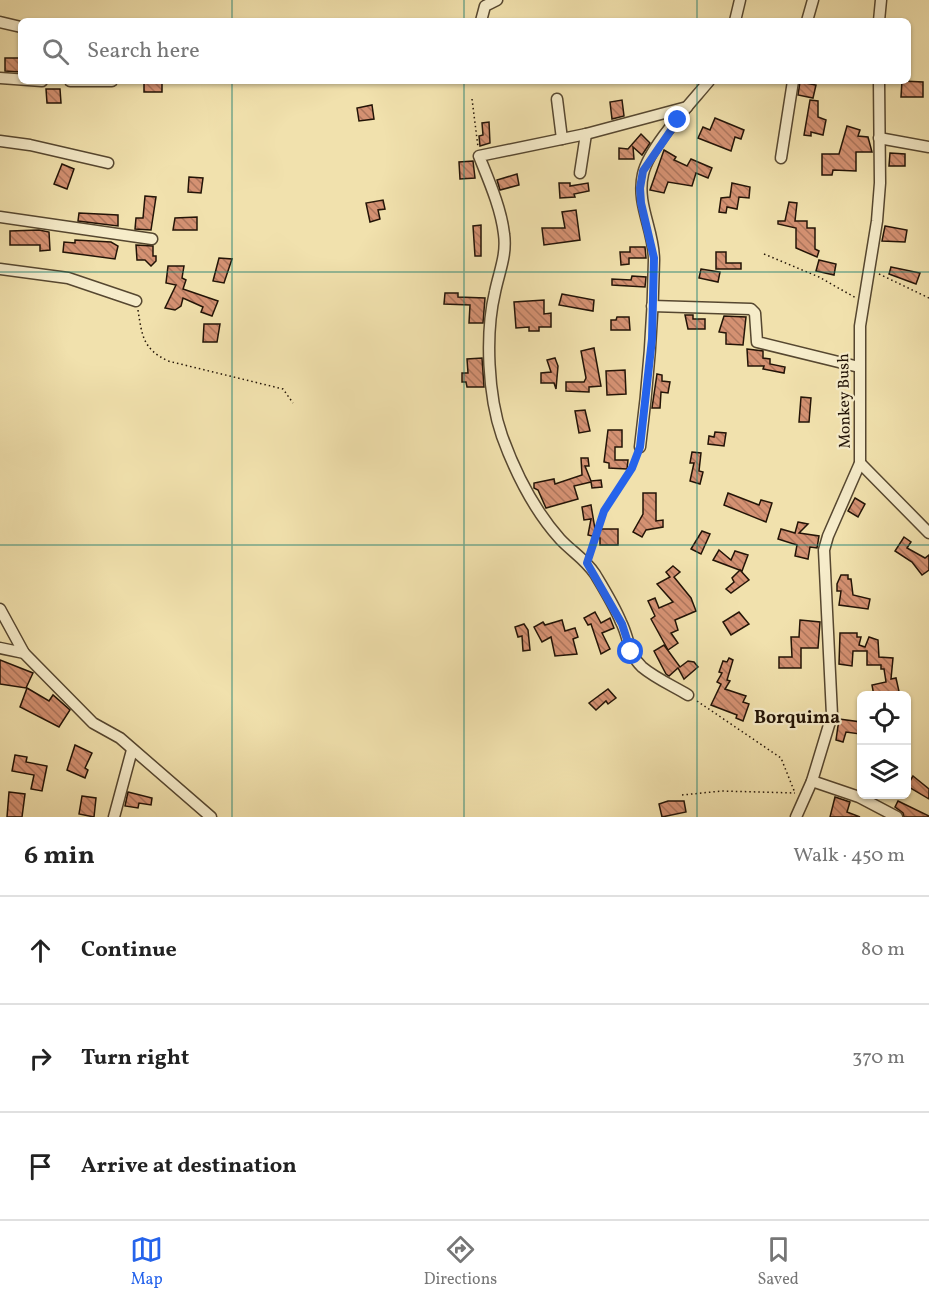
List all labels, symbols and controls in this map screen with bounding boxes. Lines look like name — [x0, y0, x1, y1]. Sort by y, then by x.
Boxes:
search box — [18, 18, 911, 84]
icon: search — [39, 35, 72, 68]
text: Search here — [87, 36, 200, 67]
route end — [664, 106, 690, 132]
street label: Monkey Bush — [833, 353, 857, 449]
route start — [617, 638, 643, 664]
map controls — [857, 691, 911, 799]
button: locate — [857, 691, 911, 745]
district label: Borquima — [754, 706, 840, 731]
button: layers — [857, 745, 911, 799]
text: 6 min — [24, 838, 95, 874]
text: Walk · 450 m — [793, 842, 905, 870]
icon: ahead — [24, 934, 57, 967]
text: Continue — [81, 935, 177, 966]
text: 80 m — [861, 936, 905, 964]
icon: right — [24, 1042, 57, 1075]
text: Turn right — [81, 1043, 189, 1074]
text: 370 m — [852, 1044, 905, 1072]
icon: arrive — [24, 1150, 57, 1183]
text: Arrive at destination — [81, 1151, 297, 1182]
tab: Map — [130, 1233, 163, 1291]
tab: Directions — [424, 1233, 497, 1291]
tab: Saved — [758, 1233, 799, 1291]

